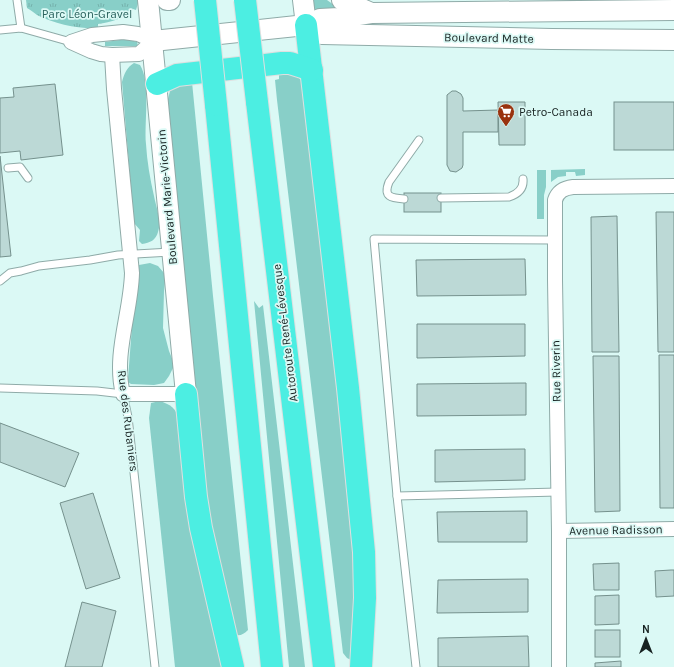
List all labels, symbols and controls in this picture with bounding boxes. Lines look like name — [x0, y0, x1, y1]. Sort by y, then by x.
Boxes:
park label: Parc Léon-Gravel — [42, 7, 132, 21]
street label: Boulevard Matte — [444, 30, 534, 46]
supermarket icon: Petro-Canada — [496, 102, 516, 127]
place label: Petro-Canada — [519, 105, 593, 119]
street label: Boulevard Marie-Victorin — [154, 129, 180, 265]
street label: Autoroute René-Lévesque — [270, 263, 300, 403]
street label: Rue Riverin — [548, 340, 564, 402]
street label: Rue des Rubaniers — [115, 370, 141, 472]
street label: Avenue Radisson — [569, 522, 663, 538]
north arrow — [626, 619, 666, 659]
text: N — [642, 623, 650, 636]

